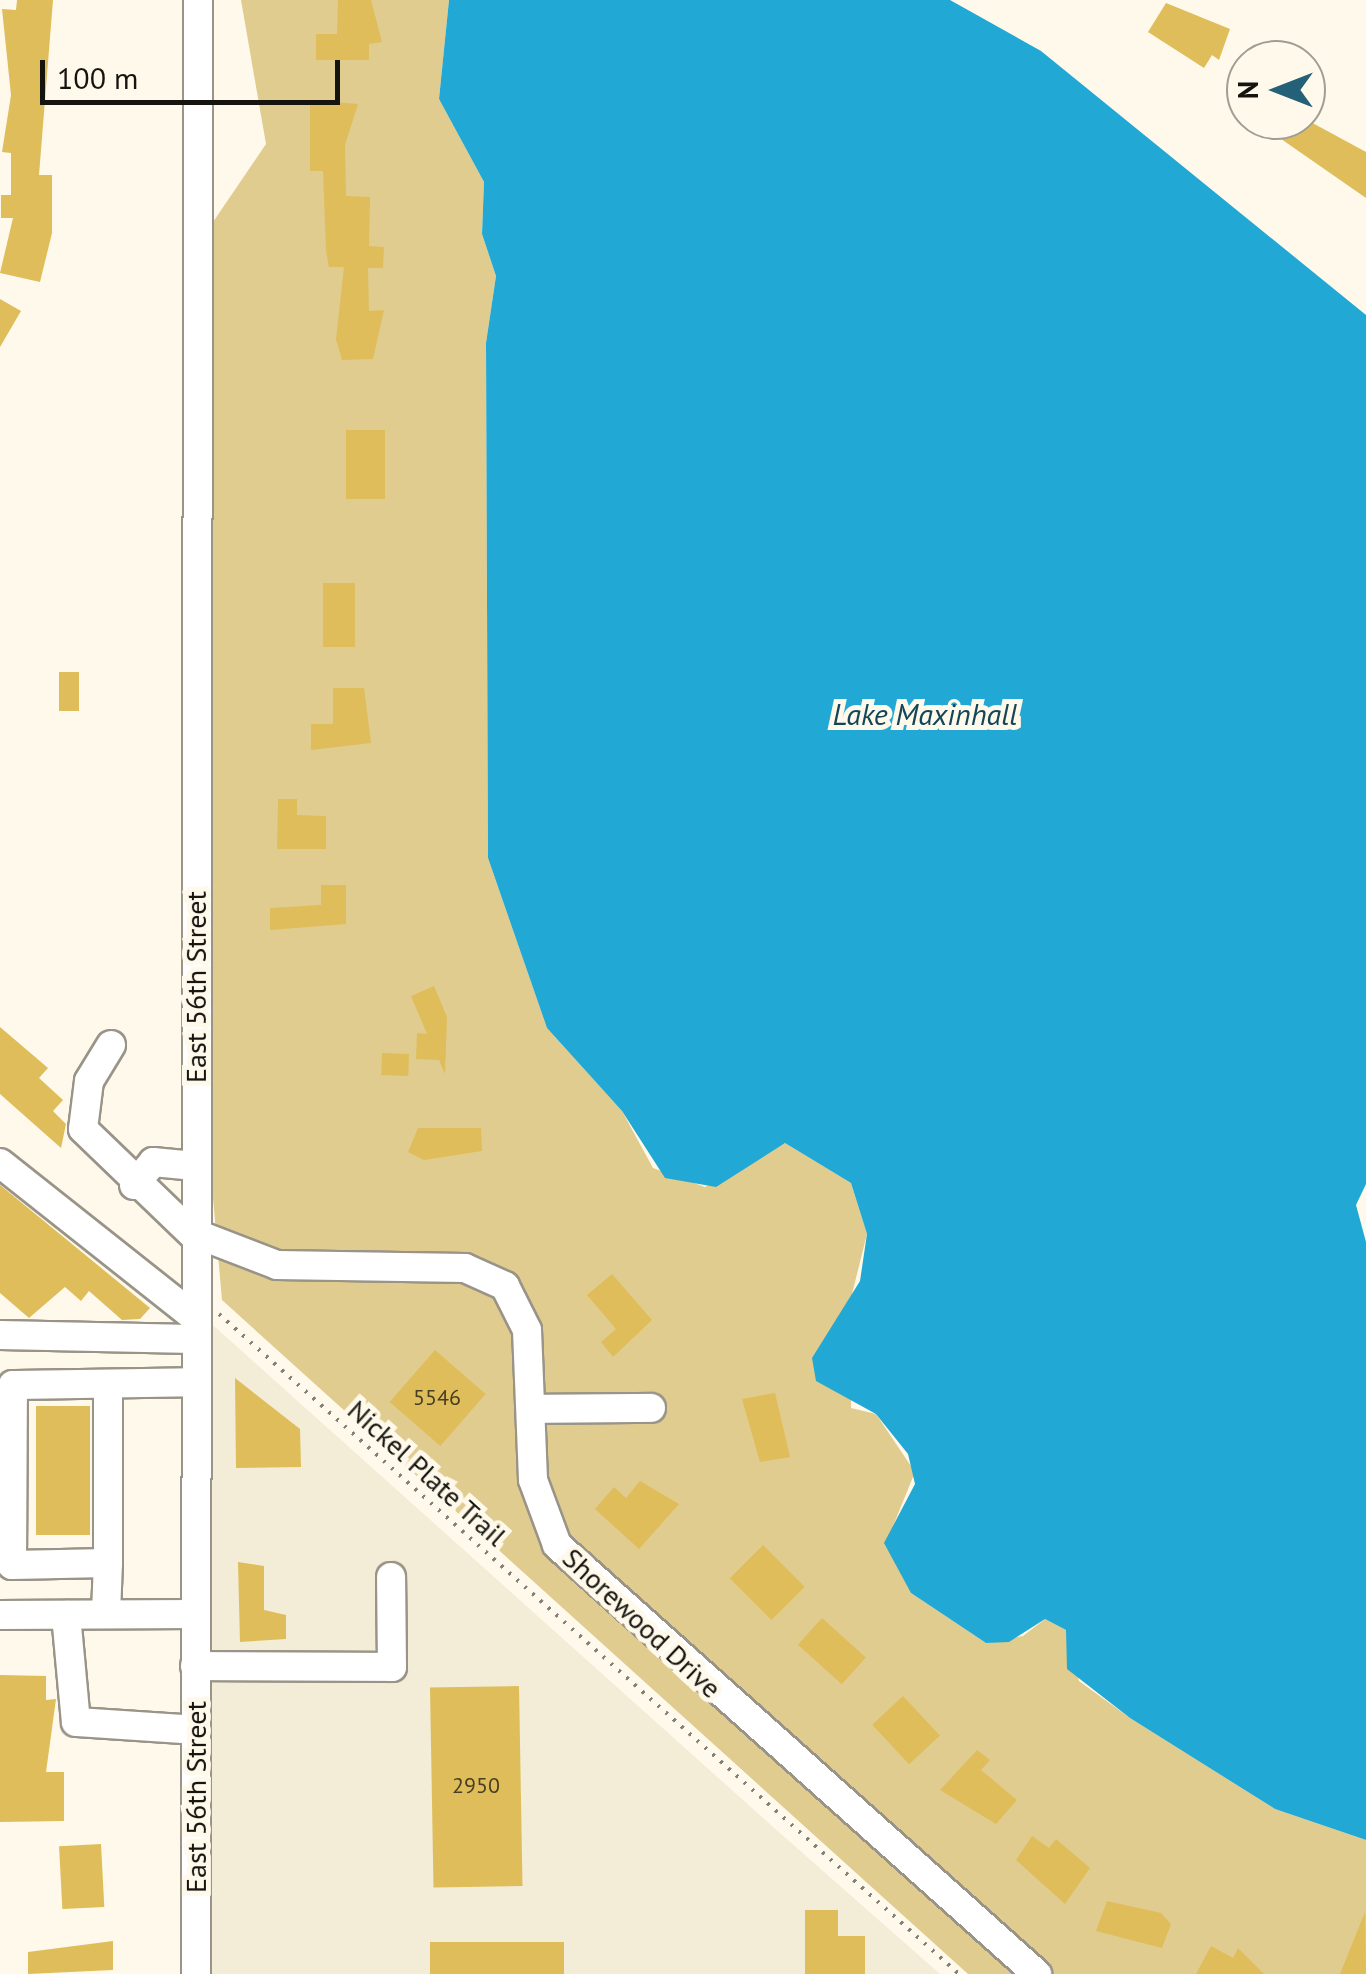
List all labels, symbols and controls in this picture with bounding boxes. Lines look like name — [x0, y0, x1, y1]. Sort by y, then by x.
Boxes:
scale bar — [45, 40, 345, 102]
north arrow — [1226, 40, 1326, 140]
text: 100 m — [57, 58, 138, 97]
text: N — [1229, 81, 1266, 99]
water label: Lake Maxinhall — [833, 696, 1017, 732]
street label: East 56th Street — [179, 891, 213, 1083]
house number: 5546 — [413, 1385, 461, 1411]
street label: Nickel Plate Trail — [341, 1393, 513, 1553]
street label: Shorewood Drive — [556, 1541, 728, 1705]
street label: East 56th Street — [179, 1701, 213, 1893]
house number: 2950 — [452, 1773, 500, 1799]

